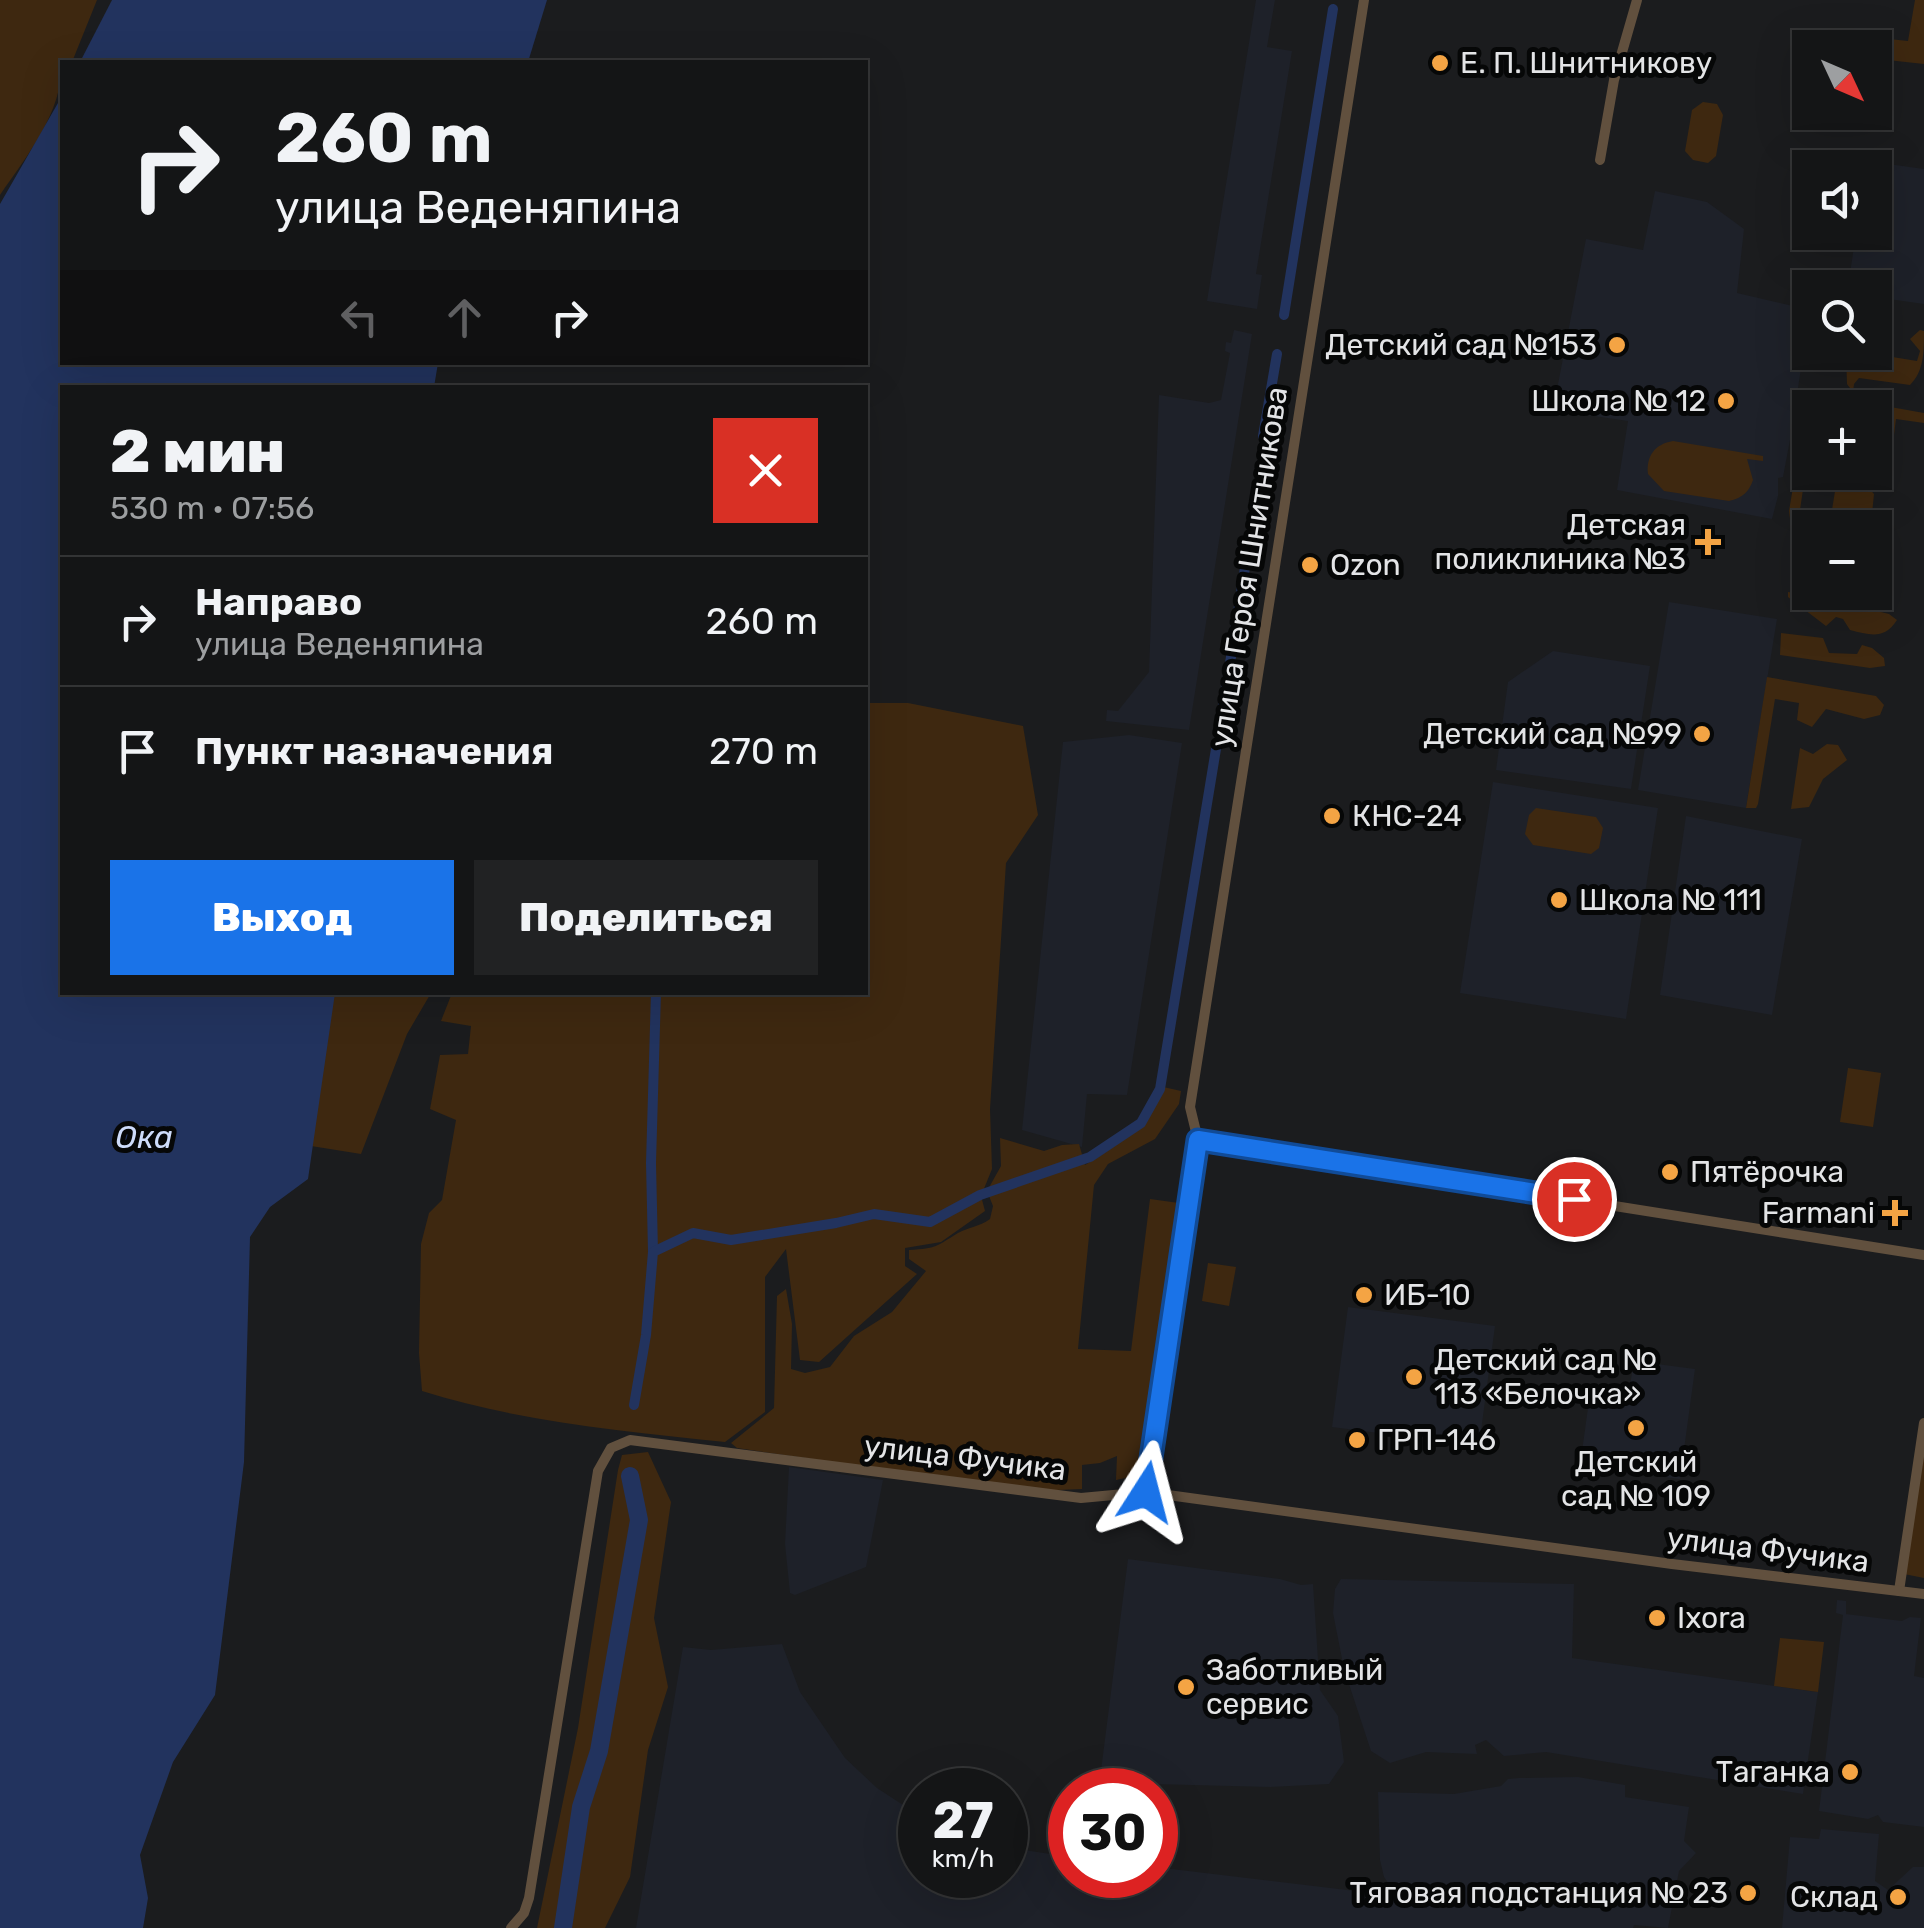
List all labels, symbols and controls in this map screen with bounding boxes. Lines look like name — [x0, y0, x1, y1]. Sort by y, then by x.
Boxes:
north arrow — [1792, 30, 1892, 130]
map controls — [1792, 30, 1892, 610]
place label: Е. П. Шнитникову — [1460, 45, 1712, 81]
marker: Е. П. Шнитникову — [1429, 52, 1451, 74]
text: 260 m — [275, 97, 493, 180]
icon: right — [110, 100, 240, 230]
button: sound — [1792, 150, 1892, 250]
text: улица Веденяпина — [275, 181, 681, 234]
button: search — [1792, 270, 1892, 370]
icon: left — [332, 290, 387, 345]
icon: ahead — [437, 290, 492, 345]
icon: right — [542, 290, 597, 345]
place label: Детский сад №153 — [1325, 327, 1597, 363]
marker: Детский сад №153 — [1606, 334, 1628, 356]
place label: Школа № 12 — [1531, 383, 1706, 419]
street label: улица Героя Шнитникова — [1203, 384, 1295, 750]
marker: Школа № 12 — [1715, 390, 1737, 412]
button: + — [1792, 390, 1892, 490]
text: 2 мин — [110, 416, 285, 487]
button: close — [713, 418, 818, 523]
text: 530 m · 07:56 — [110, 489, 314, 527]
place label: Детская поликлиника №3 — [1435, 507, 1686, 577]
button: − — [1792, 510, 1892, 610]
marker: Детская поликлиника №3 — [1695, 529, 1721, 555]
place label: Ozon — [1330, 547, 1401, 583]
marker: Ozon — [1299, 554, 1321, 576]
text: Направо — [195, 579, 362, 625]
icon: right — [110, 594, 165, 649]
text: 260 m — [706, 598, 818, 644]
text: улица Веденяпина — [195, 625, 484, 663]
place label: Детский сад №99 — [1423, 716, 1682, 752]
marker: Детский сад №99 — [1691, 723, 1713, 745]
icon: arrive — [110, 724, 165, 779]
text: Пункт назначения — [195, 728, 554, 774]
text: 270 m — [709, 728, 818, 774]
place label: КНС-24 — [1352, 798, 1462, 834]
marker: КНС-24 — [1321, 805, 1343, 827]
button: Выход — [110, 860, 454, 975]
button: Поделиться — [474, 860, 818, 975]
place label: Школа № 111 — [1579, 882, 1762, 918]
marker: Школа № 111 — [1548, 889, 1570, 911]
water label: Ока — [115, 1118, 173, 1156]
place label: Пятёрочка — [1690, 1154, 1844, 1190]
pin — [1532, 1157, 1617, 1242]
marker: Пятёрочка — [1659, 1161, 1681, 1183]
icon: arrive — [1547, 1172, 1602, 1227]
place label: Farmani — [1762, 1195, 1875, 1231]
marker: Farmani — [1884, 1202, 1906, 1224]
place label: ИБ-10 — [1384, 1277, 1471, 1313]
marker: ИБ-10 — [1353, 1284, 1375, 1306]
place label: Детский сад № 113 «Белочка» — [1434, 1342, 1657, 1412]
marker: Детский сад № 113 «Белочка» — [1403, 1366, 1425, 1388]
marker: Детский сад № 109 — [1625, 1417, 1647, 1439]
place label: ГРП-146 — [1377, 1422, 1496, 1458]
street label: улица Фучика — [862, 1428, 1068, 1488]
marker: ГРП-146 — [1346, 1429, 1368, 1451]
position arrow — [1094, 1440, 1198, 1544]
place label: Детский сад № 109 — [1561, 1444, 1711, 1514]
street label: улица Фучика — [1665, 1520, 1871, 1580]
place label: Ixora — [1677, 1600, 1746, 1636]
marker: Ixora — [1646, 1607, 1668, 1629]
place label: Заботливый сервис — [1206, 1652, 1383, 1722]
marker: Заботливый сервис — [1175, 1676, 1197, 1698]
place label: Таганка — [1716, 1754, 1830, 1790]
marker: Таганка — [1839, 1761, 1861, 1783]
speed limit sign: 30 — [1048, 1768, 1178, 1898]
text: 27 — [932, 1791, 994, 1851]
text: km/h — [932, 1844, 994, 1873]
place label: Тяговая подстанция № 23 — [1349, 1875, 1728, 1911]
place label: Склад — [1790, 1879, 1878, 1915]
marker: Тяговая подстанция № 23 — [1737, 1882, 1759, 1904]
marker: Склад — [1887, 1886, 1909, 1908]

